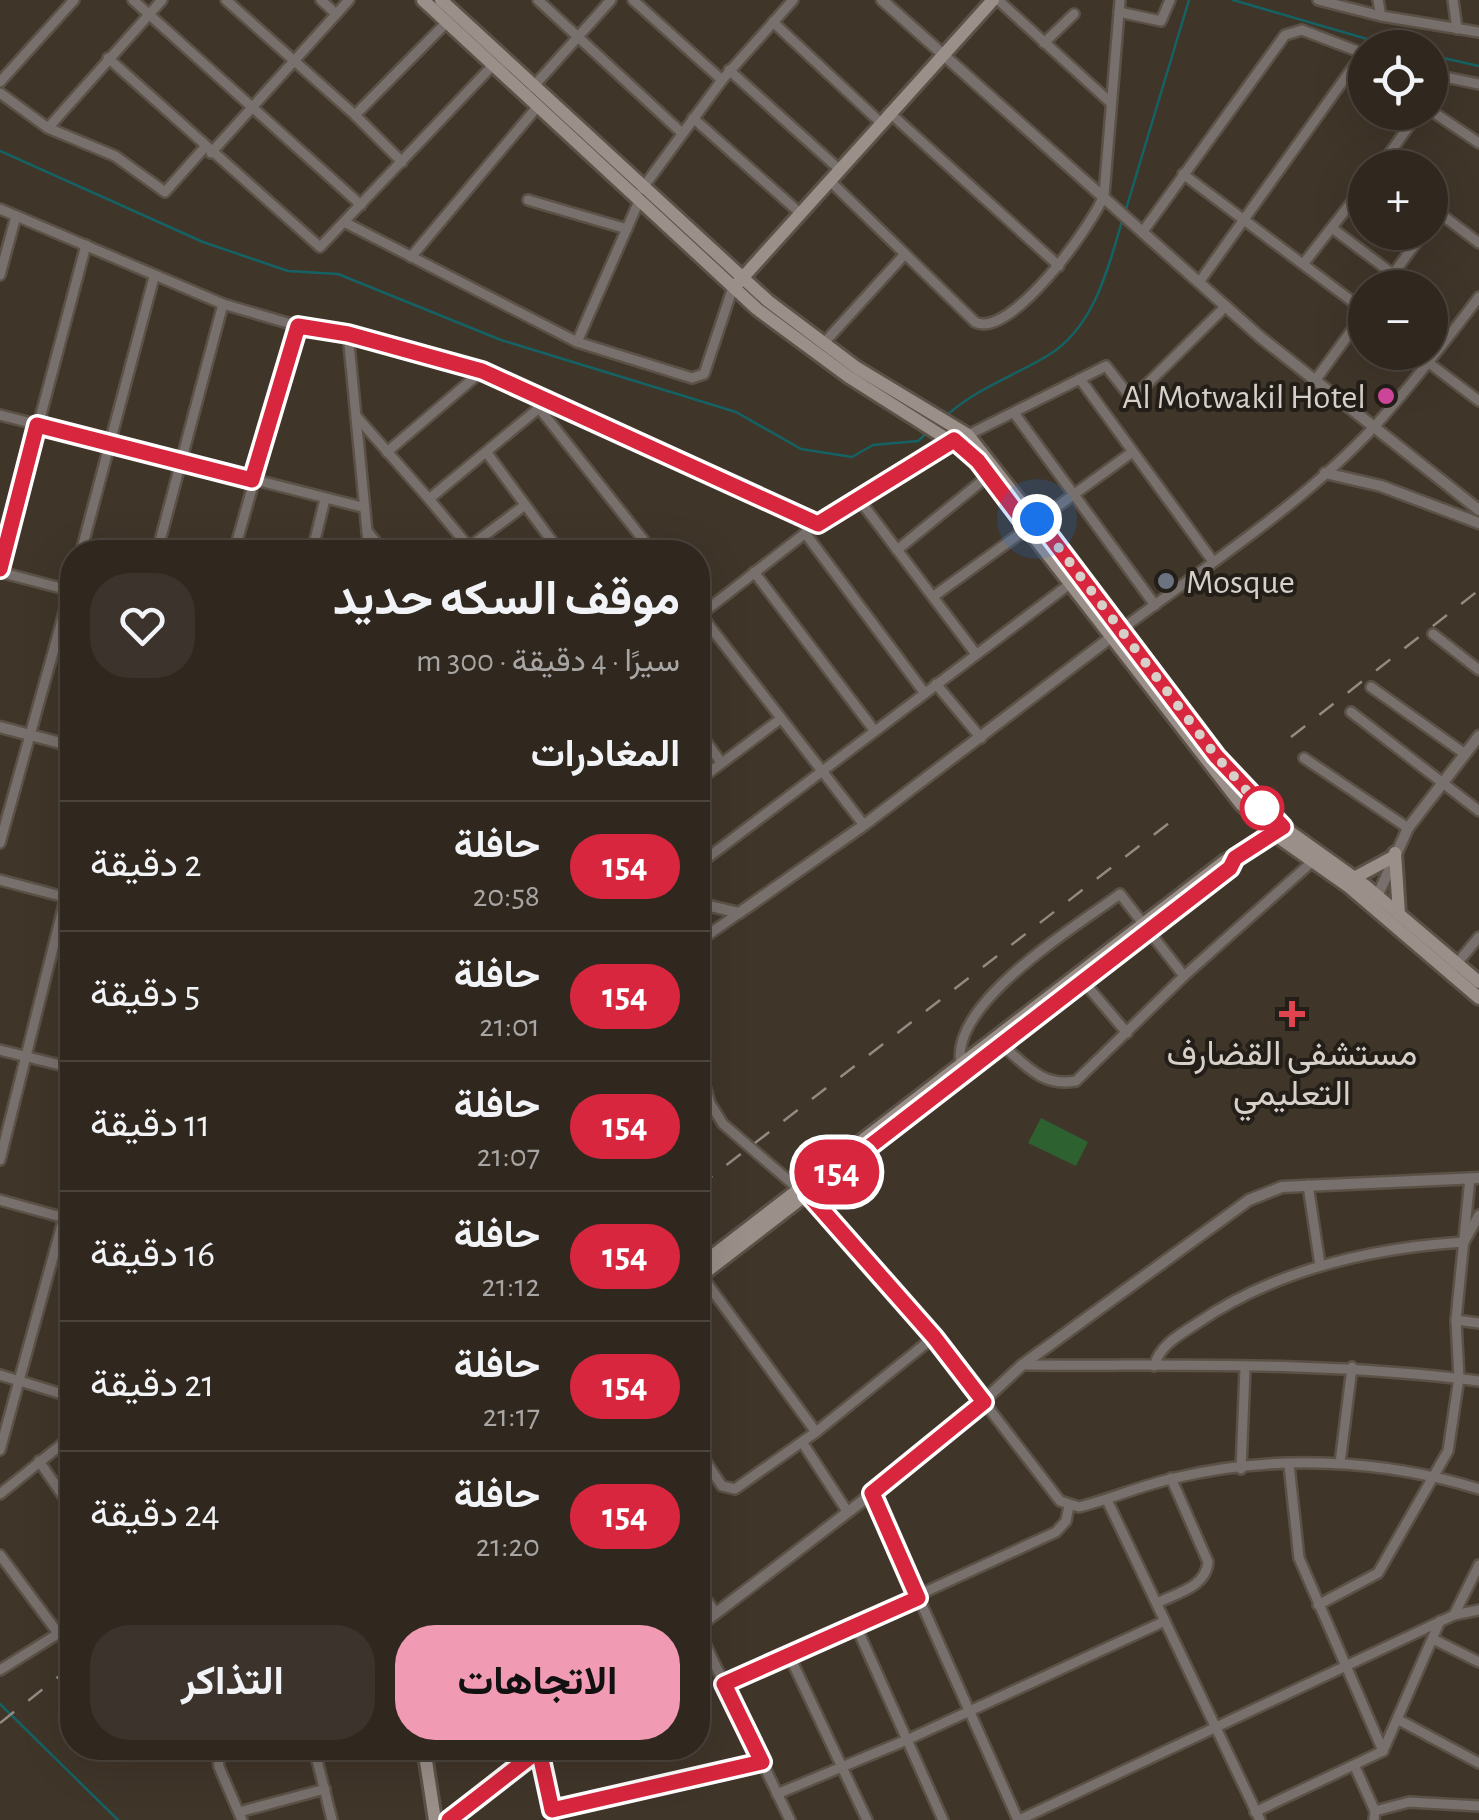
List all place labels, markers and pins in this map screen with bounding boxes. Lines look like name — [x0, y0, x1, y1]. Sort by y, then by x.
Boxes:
place label: Al Motwakil Hotel — [1122, 380, 1366, 415]
marker: Al Motwakil Hotel — [1375, 385, 1397, 407]
place label: Mosque — [1186, 565, 1295, 600]
marker: Mosque — [1155, 570, 1177, 592]
unlabelled marker — [1241, 787, 1283, 829]
marker: مستشفى القضارف التعليمي — [1279, 1001, 1305, 1027]
place label: مستشفى القضارف التعليمي — [1167, 1037, 1418, 1122]

